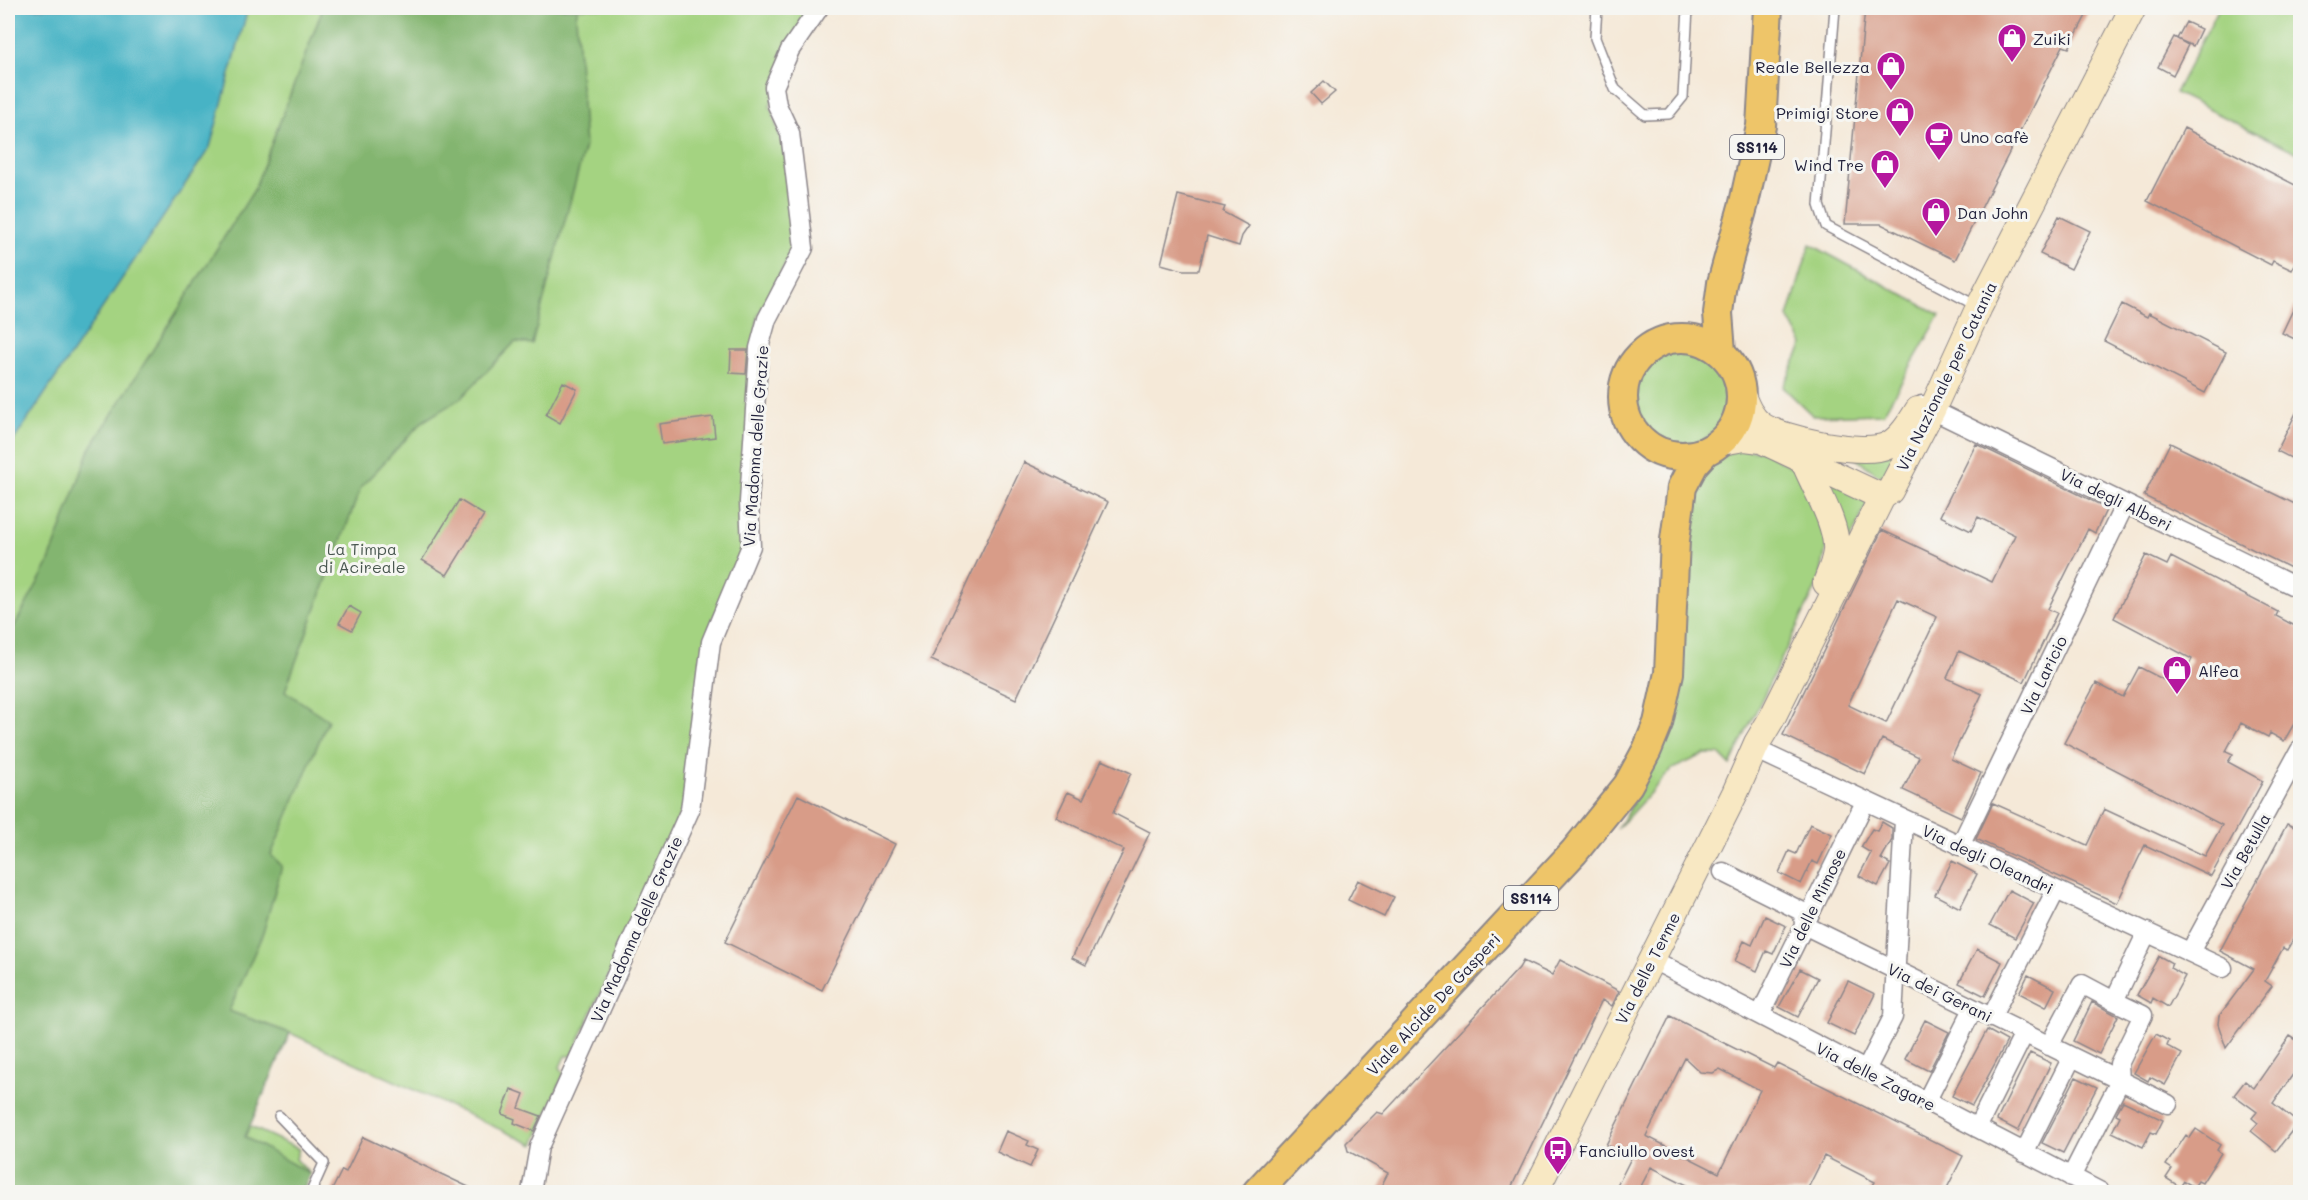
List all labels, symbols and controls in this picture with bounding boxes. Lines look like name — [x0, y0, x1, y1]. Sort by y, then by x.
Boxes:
shop icon: Zuiki — [1996, 22, 2028, 64]
place label: Zuiki — [2033, 28, 2071, 49]
shop icon: Reale Bellezza — [1875, 50, 1907, 92]
place label: Reale Bellezza — [1755, 56, 1870, 77]
shop icon: Primigi Store — [1884, 96, 1916, 138]
place label: Primigi Store — [1776, 102, 1879, 123]
cafe icon: Uno cafè — [1923, 120, 1955, 162]
place label: Uno cafè — [1960, 126, 2029, 147]
road number: SS114 — [1730, 135, 1784, 159]
shop icon: Wind Tre — [1869, 148, 1901, 190]
place label: Wind Tre — [1794, 154, 1864, 175]
shop icon: Dan John — [1920, 196, 1952, 238]
place label: Dan John — [1957, 202, 2028, 223]
street label: Via Nazionale per Catania — [1891, 278, 2001, 474]
street label: Via Madonna delle Grazie — [737, 344, 773, 548]
street label: Via degli Alberi — [2057, 463, 2175, 535]
park label: La Timpa di Acireale — [318, 538, 406, 577]
street label: Via Laricio — [2015, 632, 2071, 718]
shop icon: Alfea — [2161, 654, 2193, 696]
place label: Alfea — [2198, 660, 2239, 681]
street label: Via Betulla — [2215, 809, 2275, 893]
street label: Via degli Oleandri — [1919, 819, 2057, 899]
street label: Via Madonna delle Grazie — [585, 832, 687, 1026]
street label: Via delle Mimose — [1774, 845, 1850, 971]
road number: SS114 — [1504, 886, 1558, 910]
street label: Via delle Terme — [1610, 908, 1684, 1028]
street label: Viale Alcide De Gasperi — [1362, 928, 1504, 1080]
street label: Via dei Gerani — [1884, 958, 1996, 1026]
street label: Via delle Zagare — [1813, 1037, 1939, 1115]
bus stop icon: Fanciullo ovest — [1542, 1134, 1574, 1176]
place label: Fanciullo ovest — [1579, 1140, 1695, 1161]

